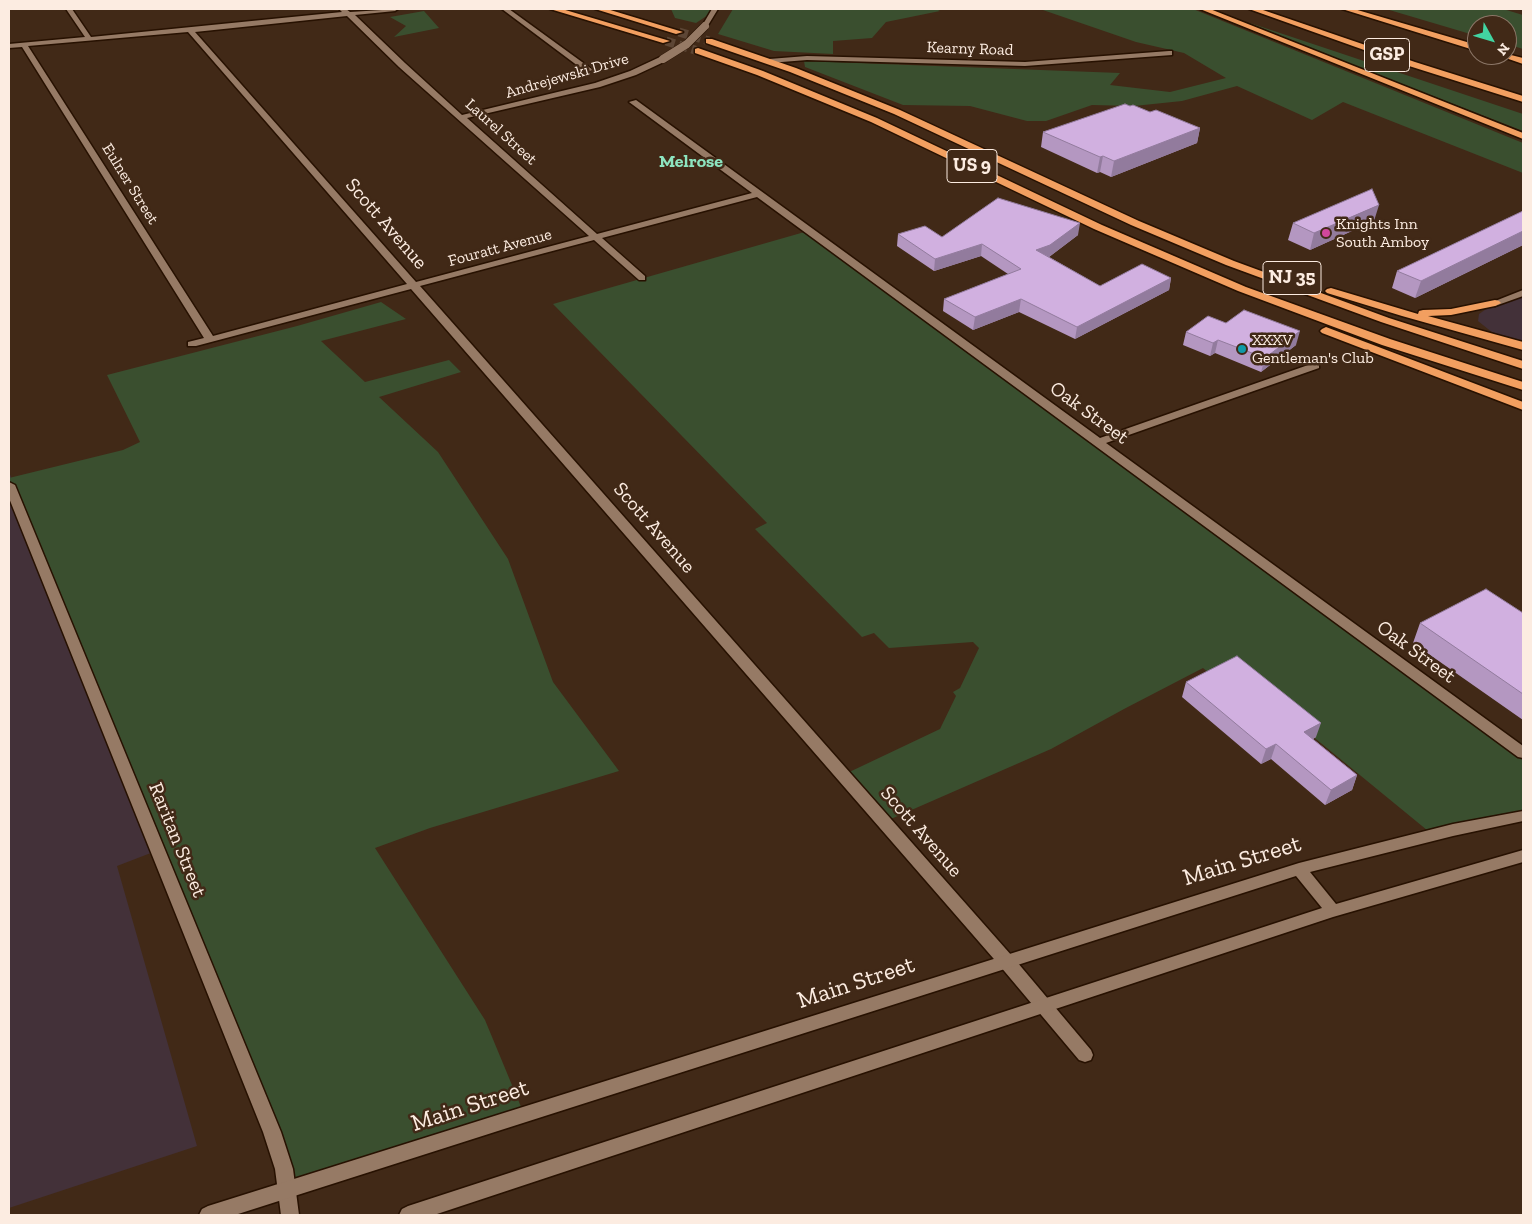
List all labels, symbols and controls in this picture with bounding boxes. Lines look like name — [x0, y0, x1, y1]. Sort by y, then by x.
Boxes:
north arrow — [1467, 15, 1517, 65]
street label: Kearny Road — [926, 38, 1014, 60]
road number: GSP — [1364, 38, 1410, 72]
text: N — [1493, 40, 1513, 59]
street label: Andrejewski Drive — [503, 49, 631, 103]
street label: Laurel Street — [461, 95, 541, 169]
street label: Eulner Street — [98, 140, 162, 228]
road number: US 9 — [947, 150, 997, 182]
district label: Melrose — [659, 151, 723, 173]
street label: Scott Avenue — [340, 174, 432, 274]
place label: Knights Inn South Amboy — [1336, 214, 1429, 252]
street label: Fouratt Avenue — [446, 225, 554, 271]
marker: Knights Inn South Amboy — [1320, 227, 1332, 239]
road number: NJ 35 — [1263, 262, 1321, 294]
place label: XXXV Gentleman's Club — [1252, 330, 1374, 368]
marker: XXXV Gentleman's Club — [1236, 343, 1248, 355]
street label: Oak Street — [1045, 376, 1133, 450]
street label: Scott Avenue — [608, 478, 700, 578]
street label: Oak Street — [1372, 615, 1460, 689]
street label: Raritan Street — [143, 779, 211, 901]
street label: Scott Avenue — [875, 782, 967, 882]
street label: Main Street — [1180, 829, 1304, 893]
street label: Main Street — [794, 951, 918, 1015]
street label: Main Street — [408, 1074, 532, 1138]

